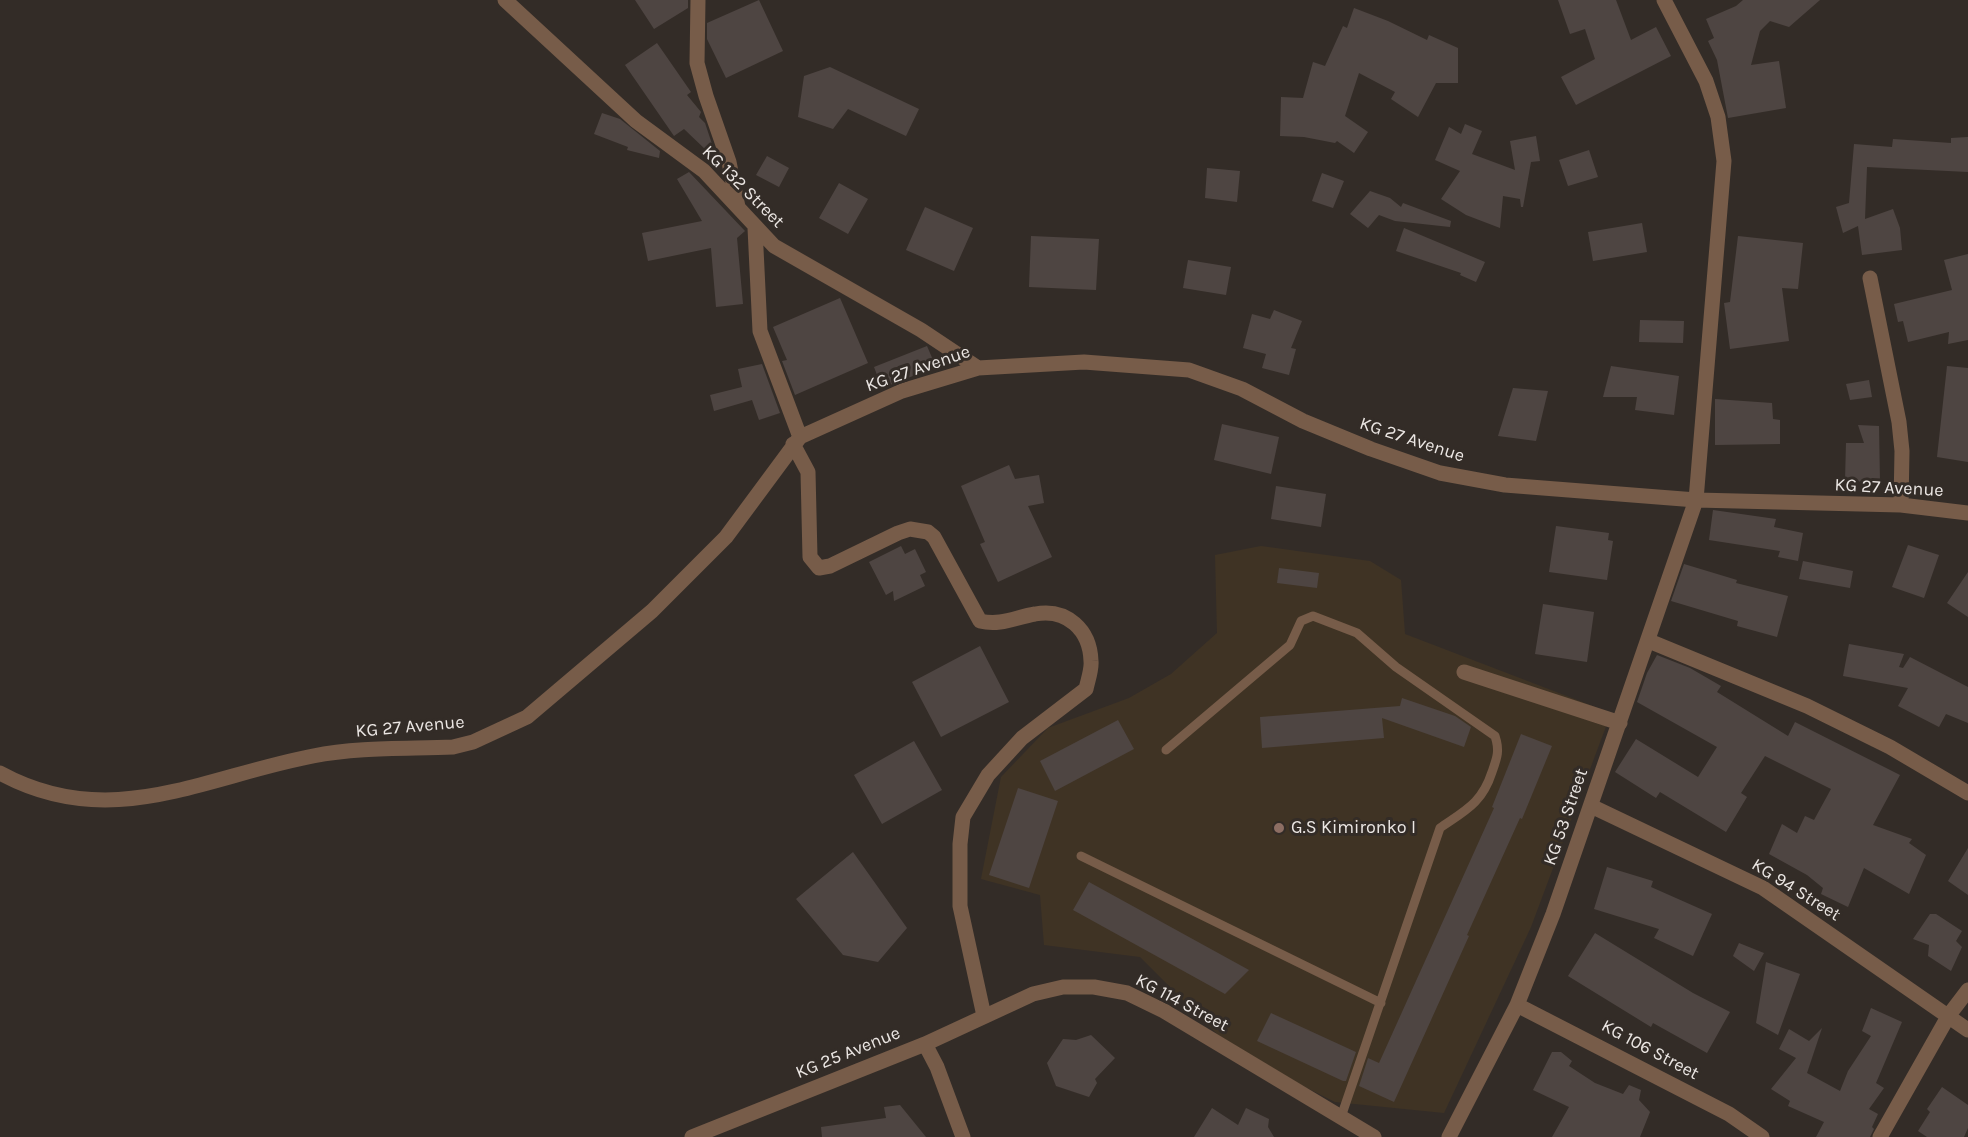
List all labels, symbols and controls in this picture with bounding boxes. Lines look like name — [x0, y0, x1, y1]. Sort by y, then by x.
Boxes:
street label: KG 132 Street — [697, 141, 789, 233]
street label: KG 27 Avenue — [863, 341, 973, 397]
street label: KG 27 Avenue — [1357, 413, 1467, 467]
street label: KG 27 Avenue — [1834, 474, 1944, 502]
street label: KG 27 Avenue — [355, 711, 465, 743]
street label: KG 53 Street — [1539, 766, 1593, 868]
place label: G.S Kimironko I — [1291, 817, 1416, 839]
marker: G.S Kimironko I — [1272, 821, 1286, 835]
street label: KG 94 Street — [1747, 854, 1845, 926]
street label: KG 114 Street — [1132, 969, 1232, 1037]
street label: KG 106 Street — [1598, 1015, 1702, 1085]
street label: KG 25 Avenue — [793, 1022, 903, 1084]

